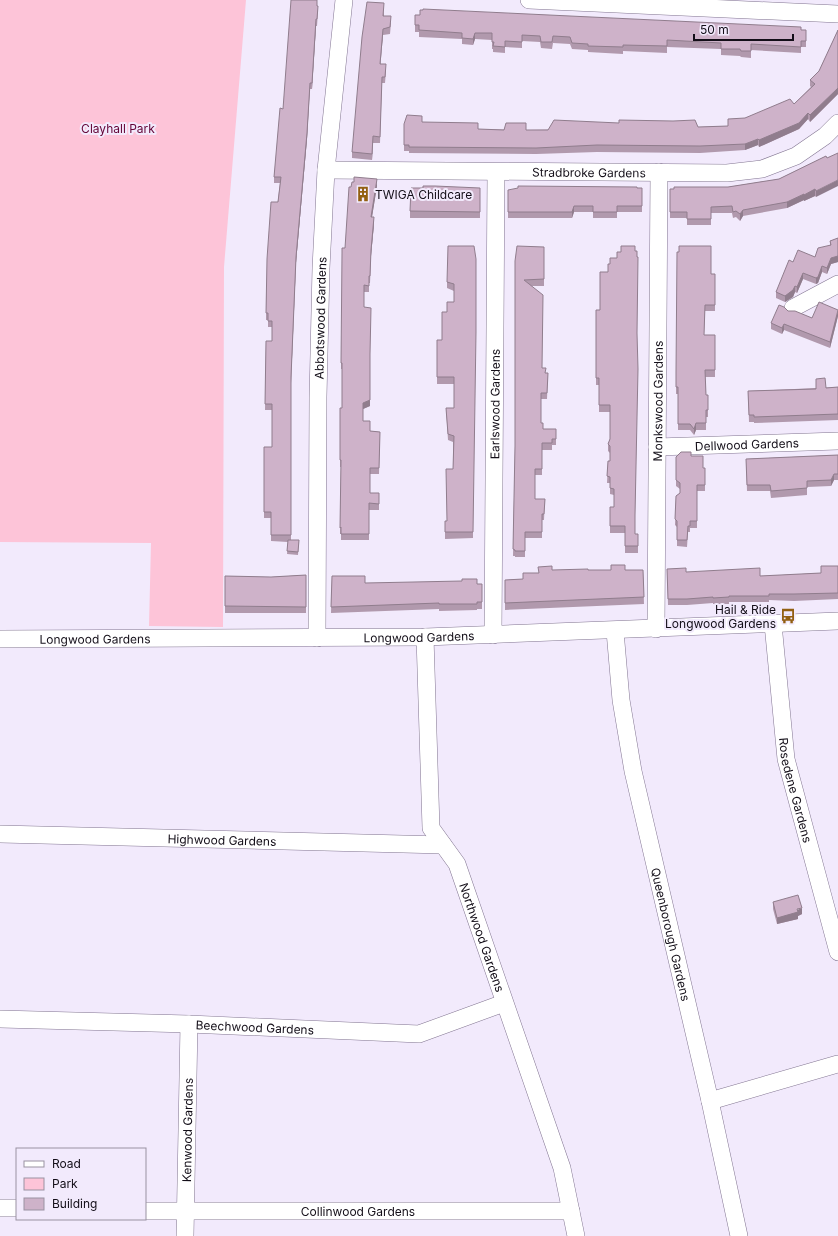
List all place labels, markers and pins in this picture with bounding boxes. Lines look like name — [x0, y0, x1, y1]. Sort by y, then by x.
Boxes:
building icon: TWIGA Childcare — [354, 185, 372, 203]
place label: TWIGA Childcare — [375, 187, 472, 202]
place label: Hail & Ride Longwood Gardens — [665, 602, 776, 631]
bus stop icon: Hail & Ride Longwood Gardens — [779, 607, 797, 625]

